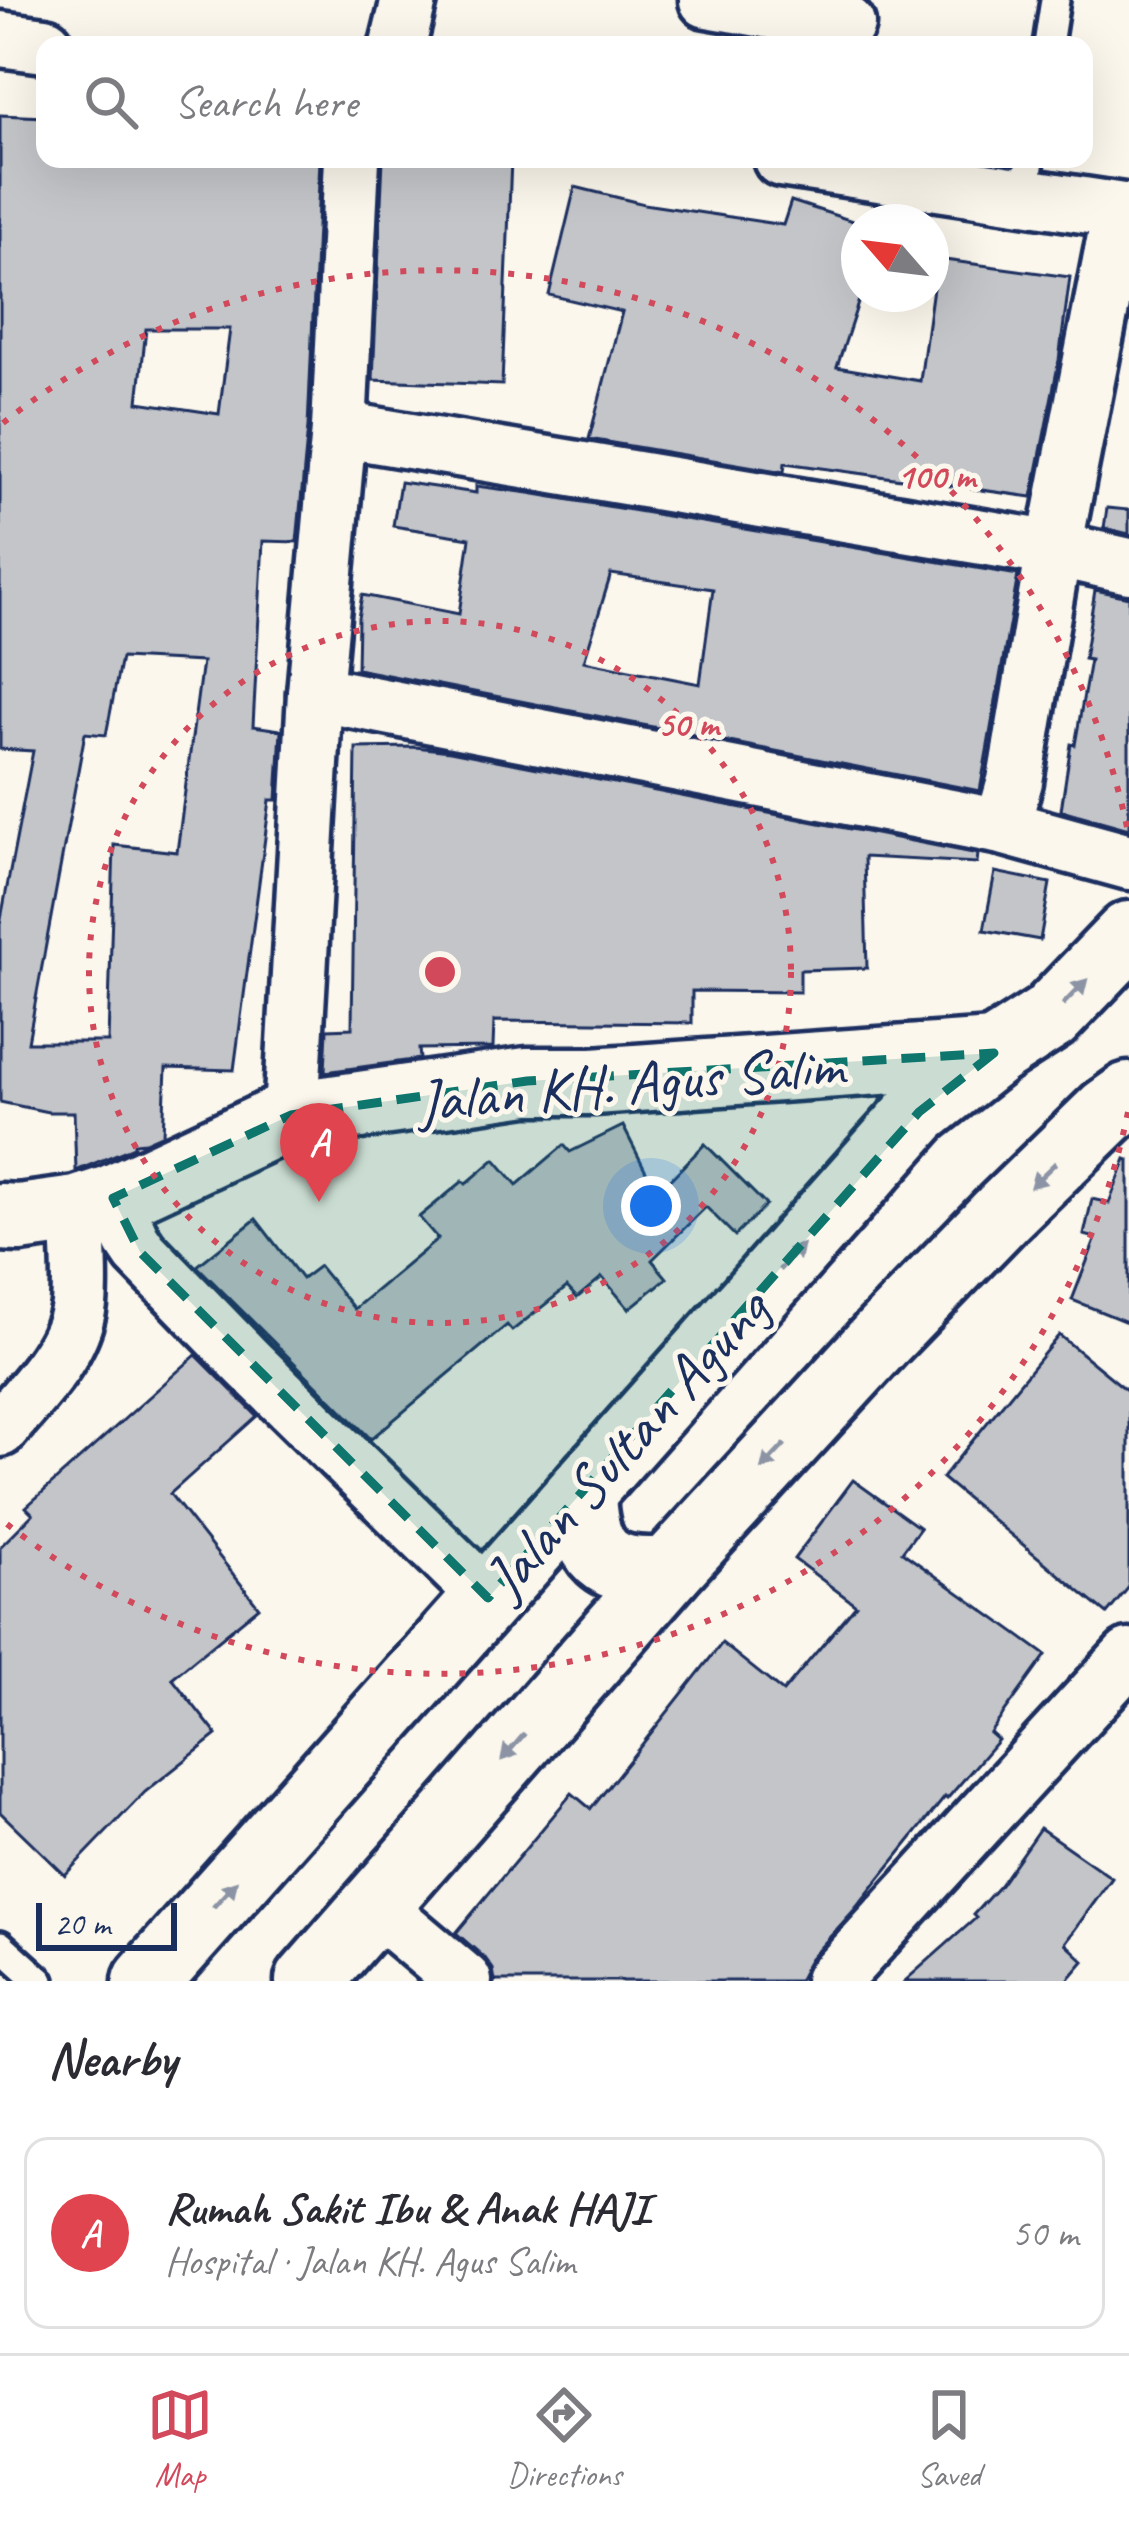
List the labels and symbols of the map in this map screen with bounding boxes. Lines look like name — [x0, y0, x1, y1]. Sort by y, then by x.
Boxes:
north arrow — [841, 204, 949, 312]
text: 100 m — [897, 453, 978, 499]
text: 50 m — [657, 701, 722, 747]
centre of rings — [419, 951, 461, 993]
one-way arrow — [1060, 978, 1088, 1007]
street label: Jalan KH. Agus Salim — [411, 1026, 850, 1140]
pin: A — [280, 1103, 358, 1202]
one-way arrow — [1029, 1161, 1057, 1189]
your location — [621, 1176, 681, 1236]
one-way arrow — [777, 1242, 804, 1271]
street label: Jalan Sultan Agung — [465, 1270, 788, 1617]
one-way arrow — [760, 1442, 787, 1471]
one-way arrow — [500, 1732, 527, 1762]
one-way arrow — [211, 1879, 238, 1908]
scale bar — [36, 1897, 177, 1950]

